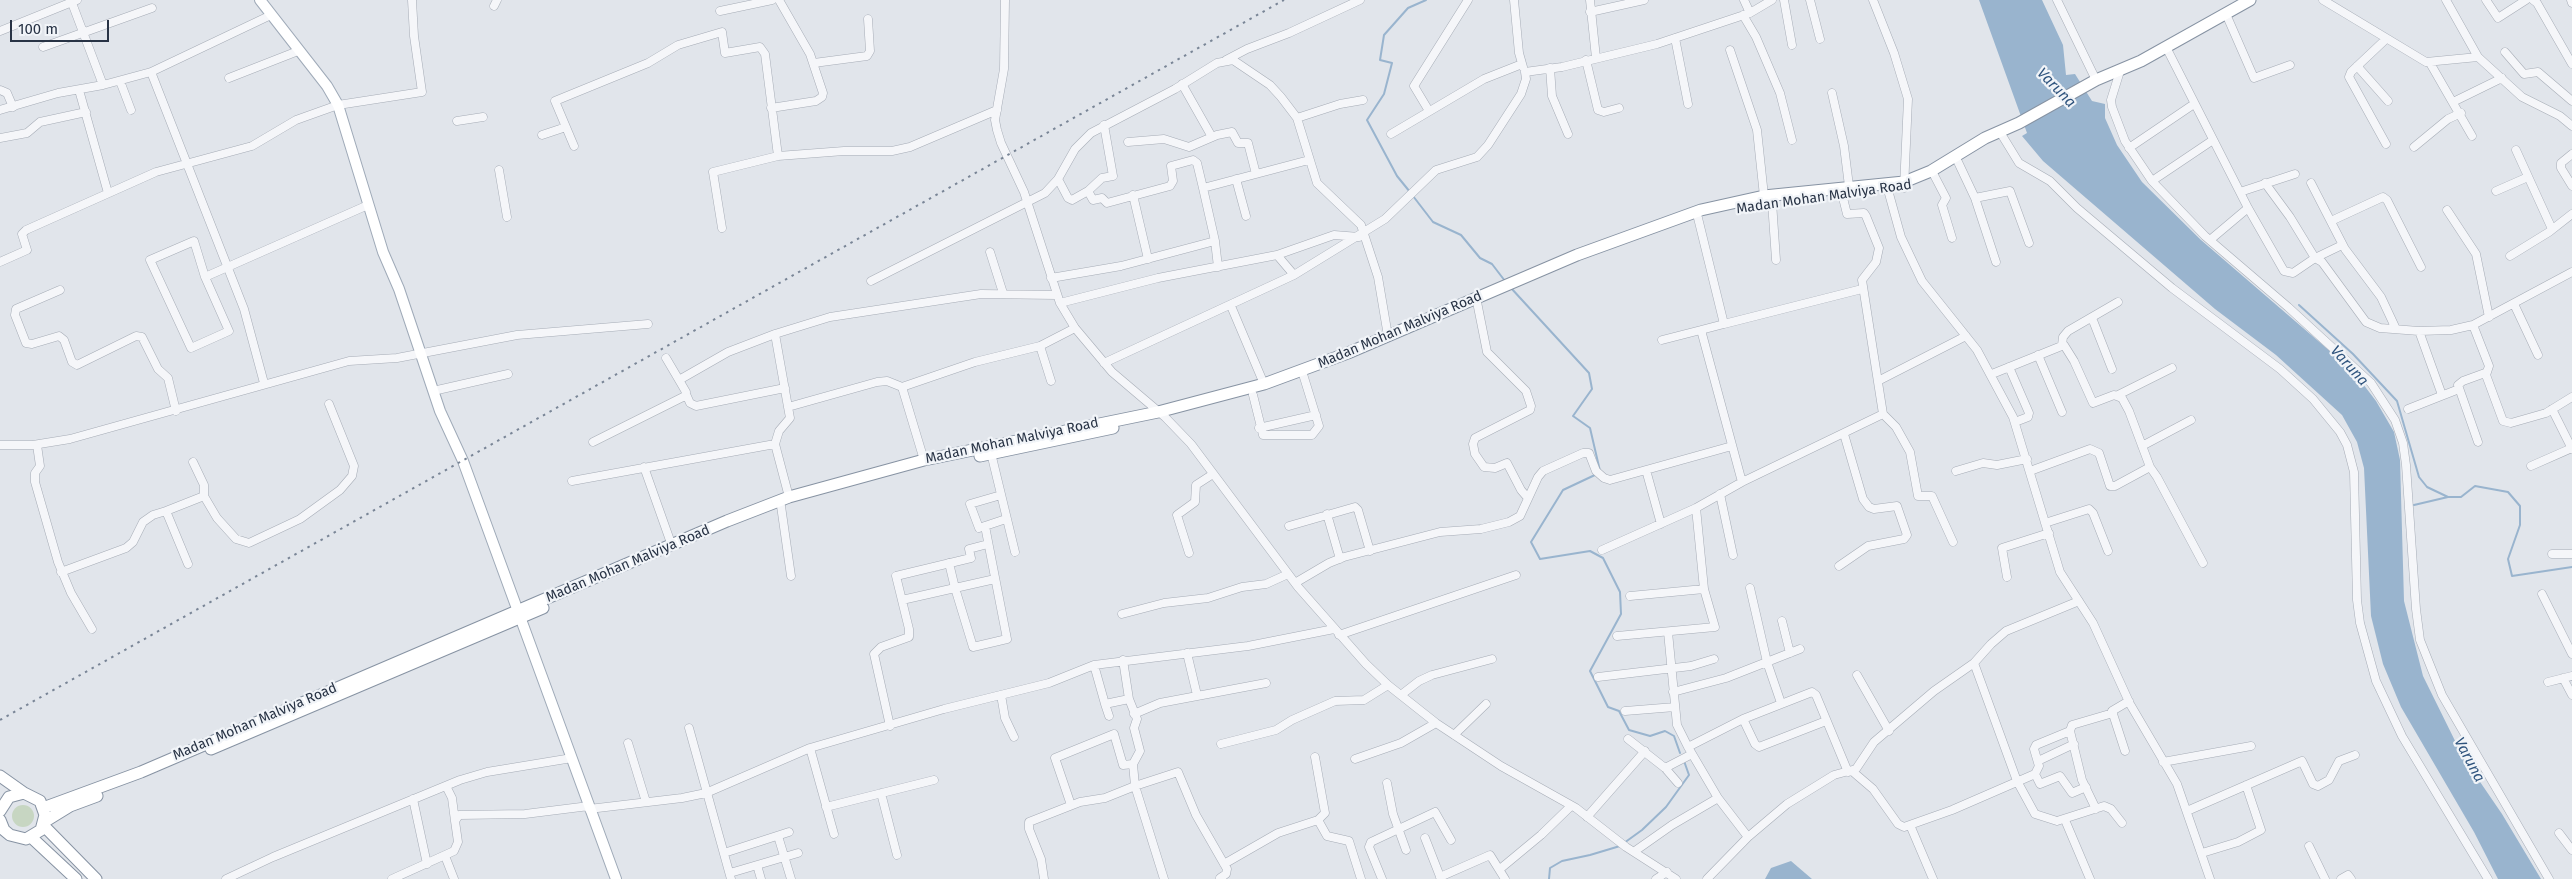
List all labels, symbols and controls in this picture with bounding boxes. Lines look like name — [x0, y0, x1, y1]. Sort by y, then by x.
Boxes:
scale bar — [12, 10, 111, 42]
text: 100 m — [18, 20, 58, 38]
water label: Varuna — [2033, 64, 2079, 112]
street label: Madan Mohan Malviya Road — [1735, 176, 1913, 218]
street label: Madan Mohan Malviya Road — [1315, 288, 1485, 372]
water label: Varuna — [2326, 342, 2372, 390]
street label: Madan Mohan Malviya Road — [924, 414, 1100, 468]
street label: Madan Mohan Malviya Road — [543, 522, 713, 606]
street label: Madan Mohan Malviya Road — [170, 680, 340, 764]
water label: Varuna — [2450, 735, 2488, 785]

